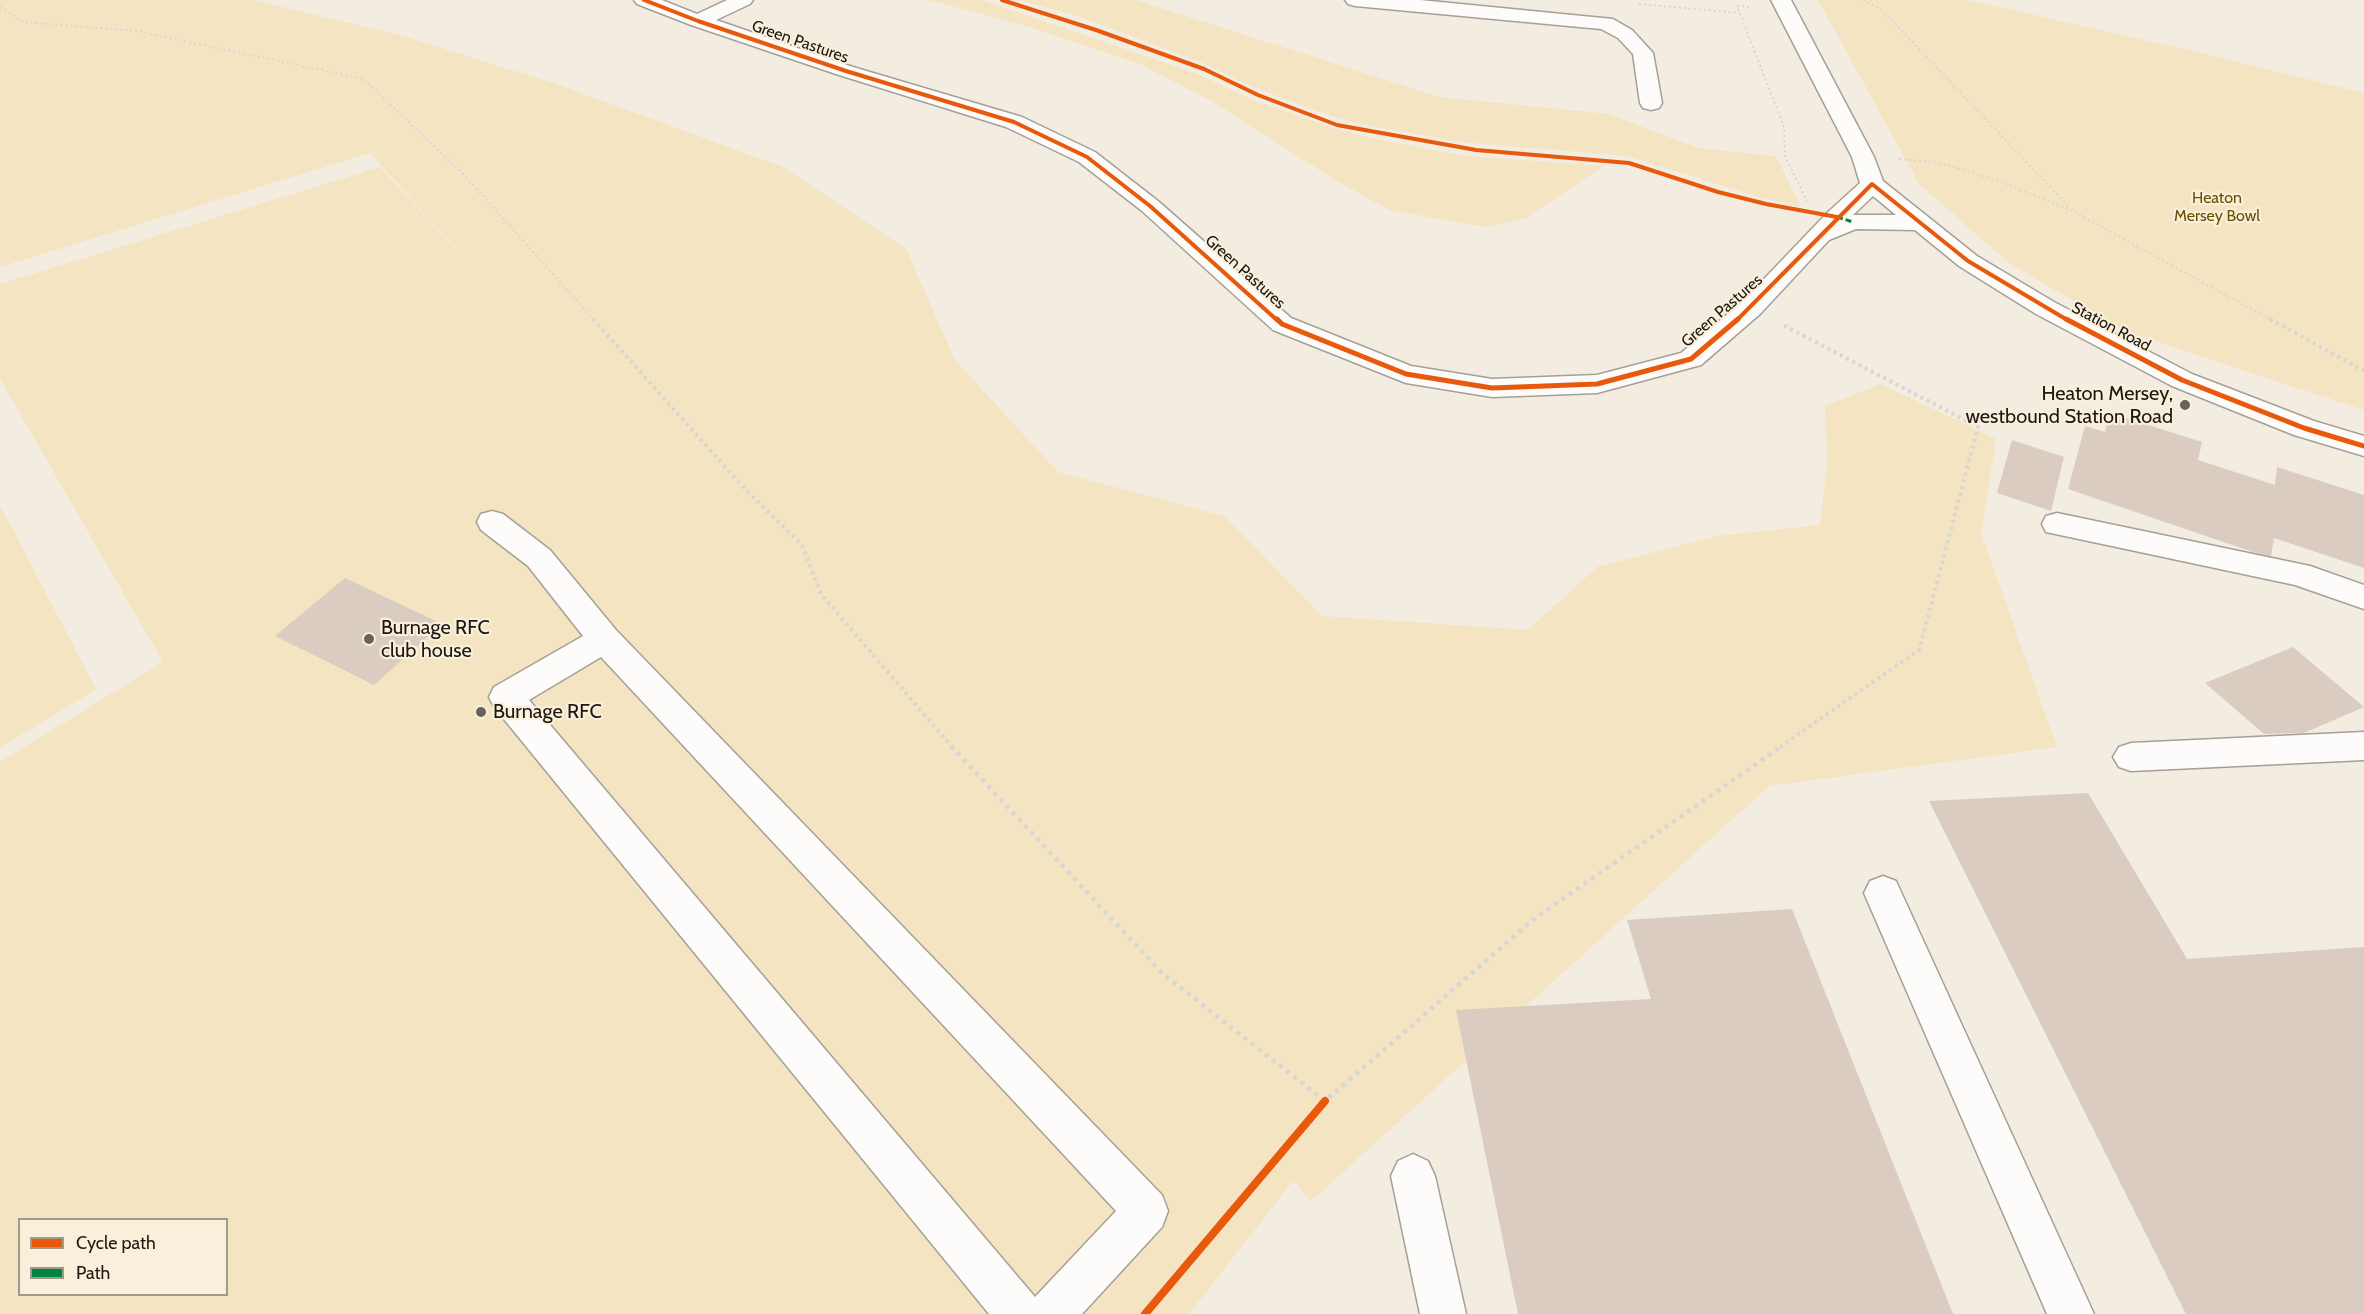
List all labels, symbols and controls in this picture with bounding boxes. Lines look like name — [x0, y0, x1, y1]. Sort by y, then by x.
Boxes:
street label: Green Pastures — [749, 16, 851, 68]
park label: Heaton Mersey Bowl — [2174, 188, 2260, 226]
street label: Green Pastures — [1201, 231, 1289, 313]
street label: Green Pastures — [1678, 271, 1766, 351]
street label: Station Road — [2068, 298, 2154, 356]
place label: Heaton Mersey, westbound Station Road — [1965, 382, 2173, 429]
marker: Heaton Mersey, westbound Station Road — [2178, 398, 2192, 412]
place label: Burnage RFC club house — [381, 616, 490, 663]
marker: Burnage RFC club house — [362, 632, 376, 646]
place label: Burnage RFC — [493, 700, 602, 724]
marker: Burnage RFC — [474, 705, 488, 719]
legend — [18, 1218, 228, 1296]
text: Cycle path — [76, 1232, 156, 1254]
text: Path — [76, 1262, 110, 1284]

